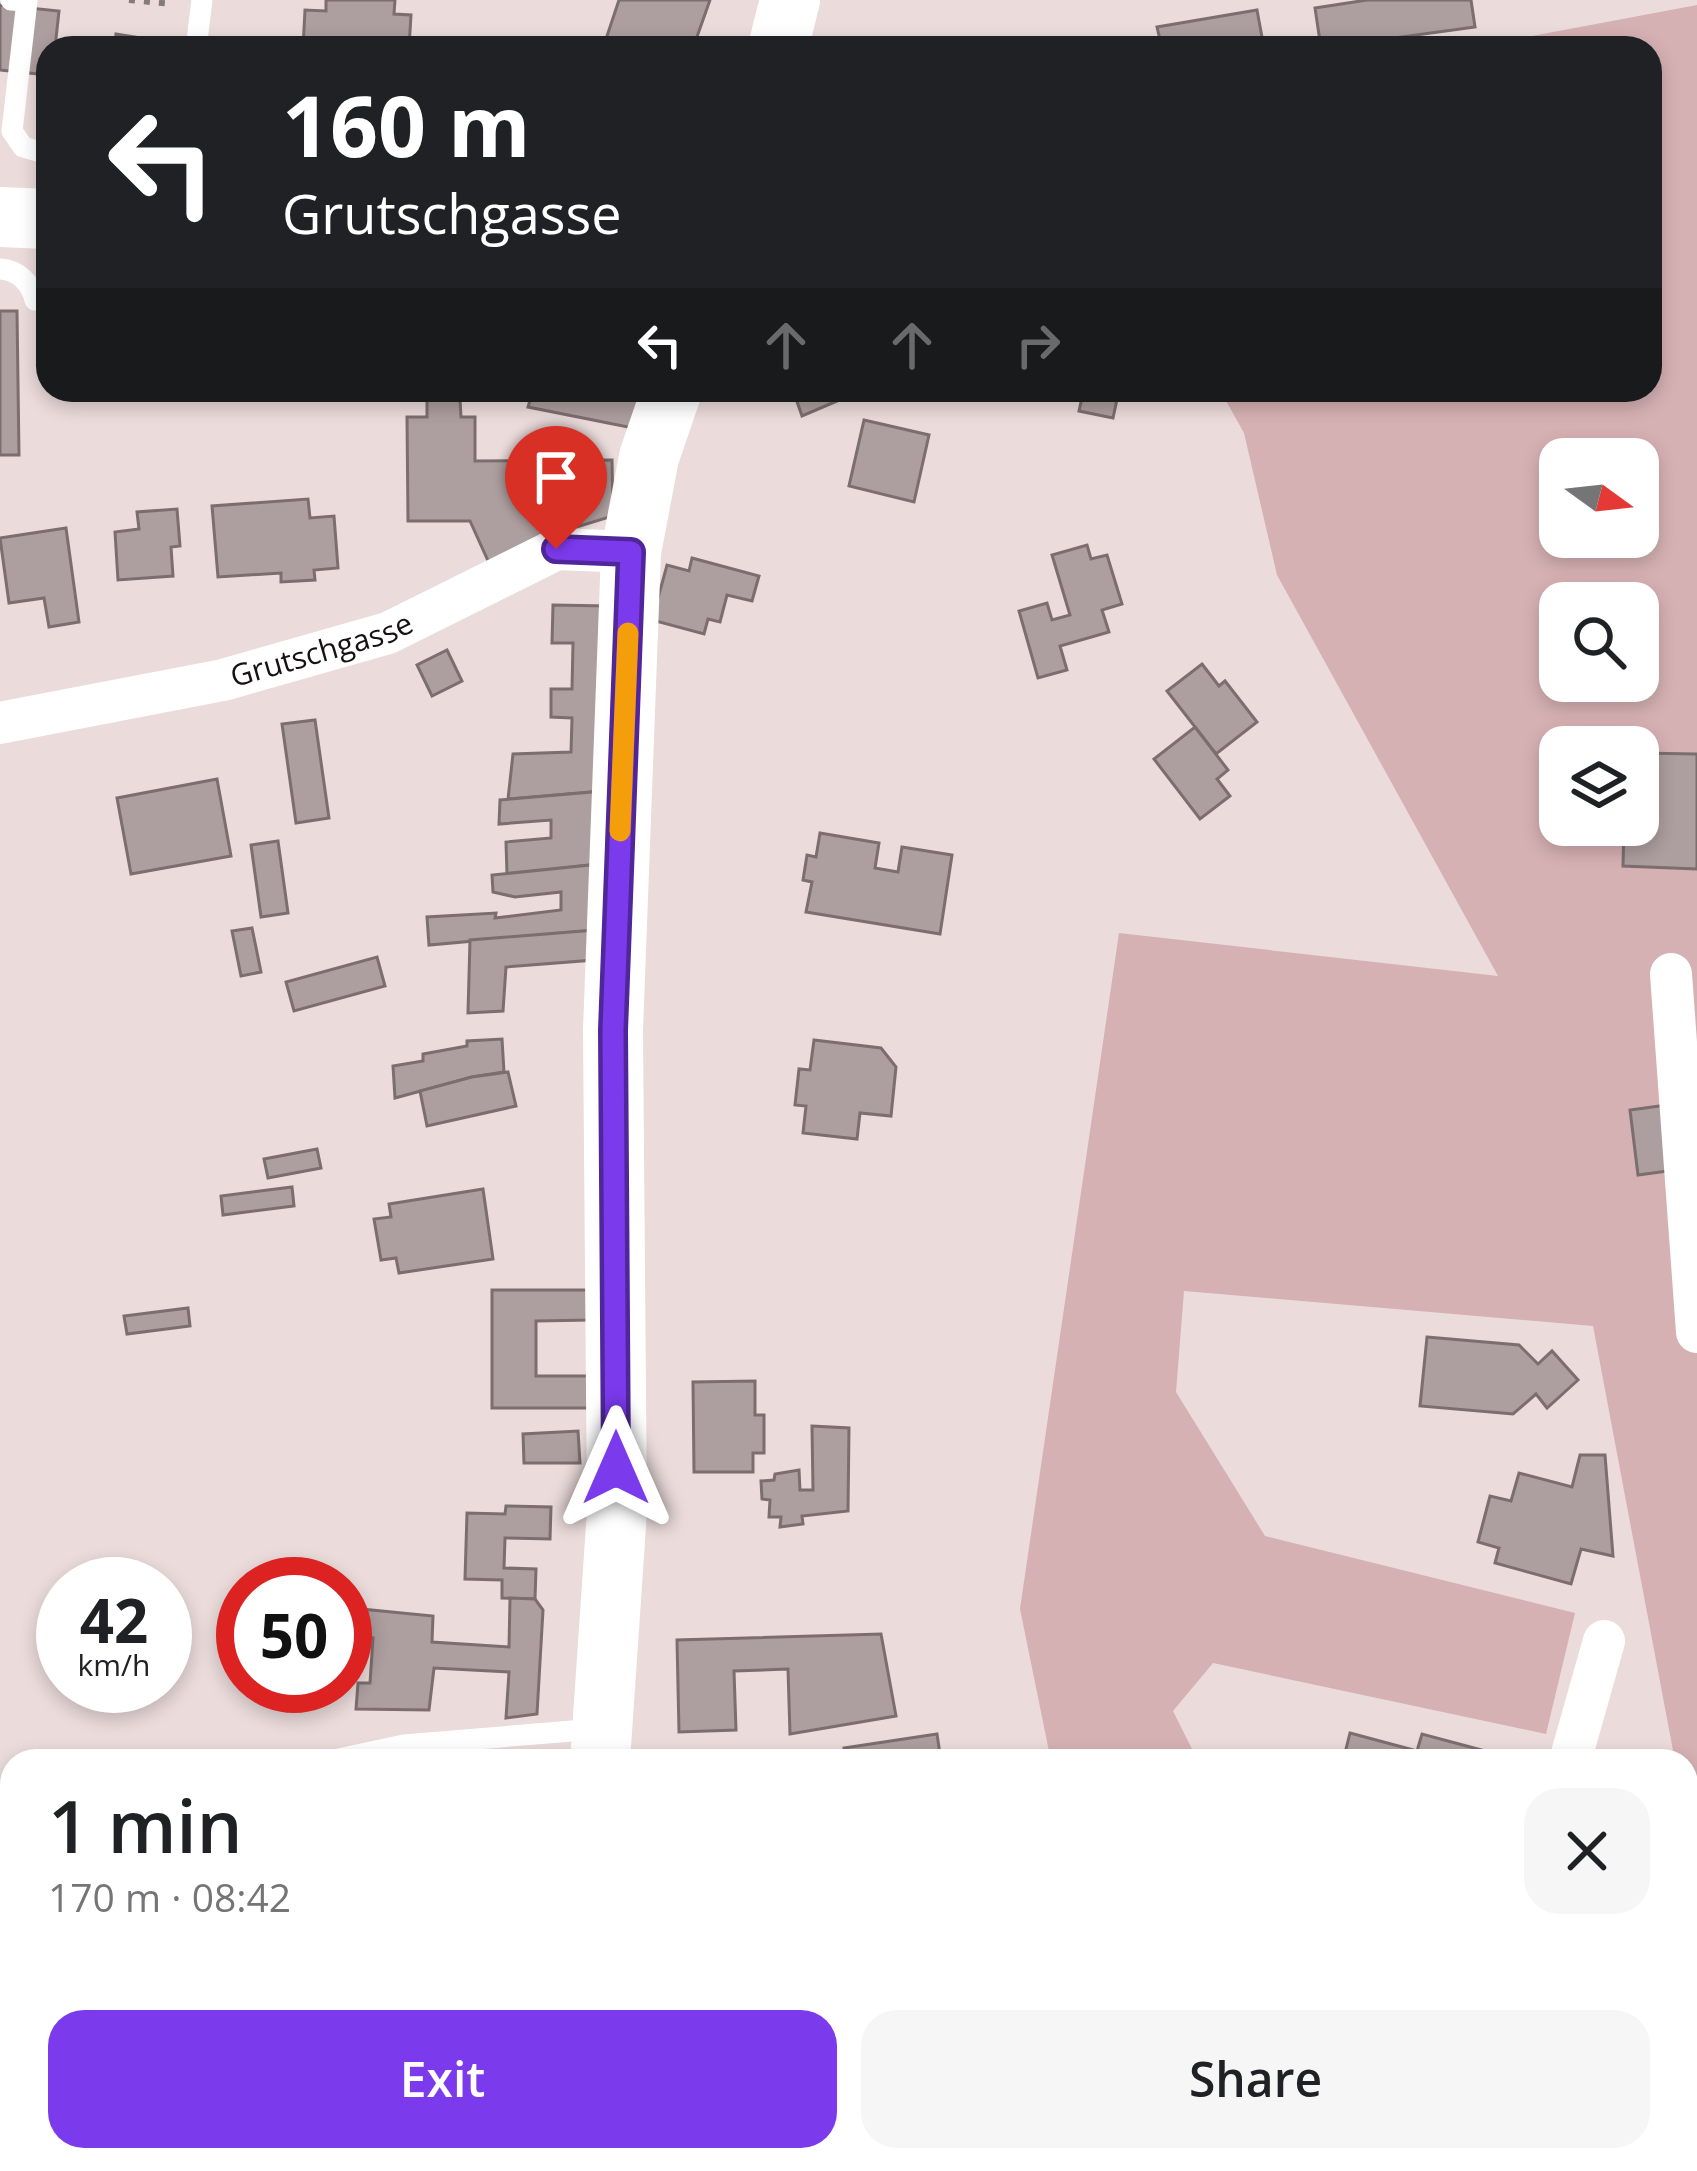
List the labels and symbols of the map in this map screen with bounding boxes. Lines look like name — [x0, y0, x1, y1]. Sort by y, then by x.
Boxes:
pin — [505, 426, 607, 549]
north arrow — [1539, 438, 1659, 558]
street label: Grutschgasse — [225, 602, 419, 696]
position arrow — [553, 1405, 679, 1531]
speed limit sign: 50 — [216, 1557, 372, 1713]

